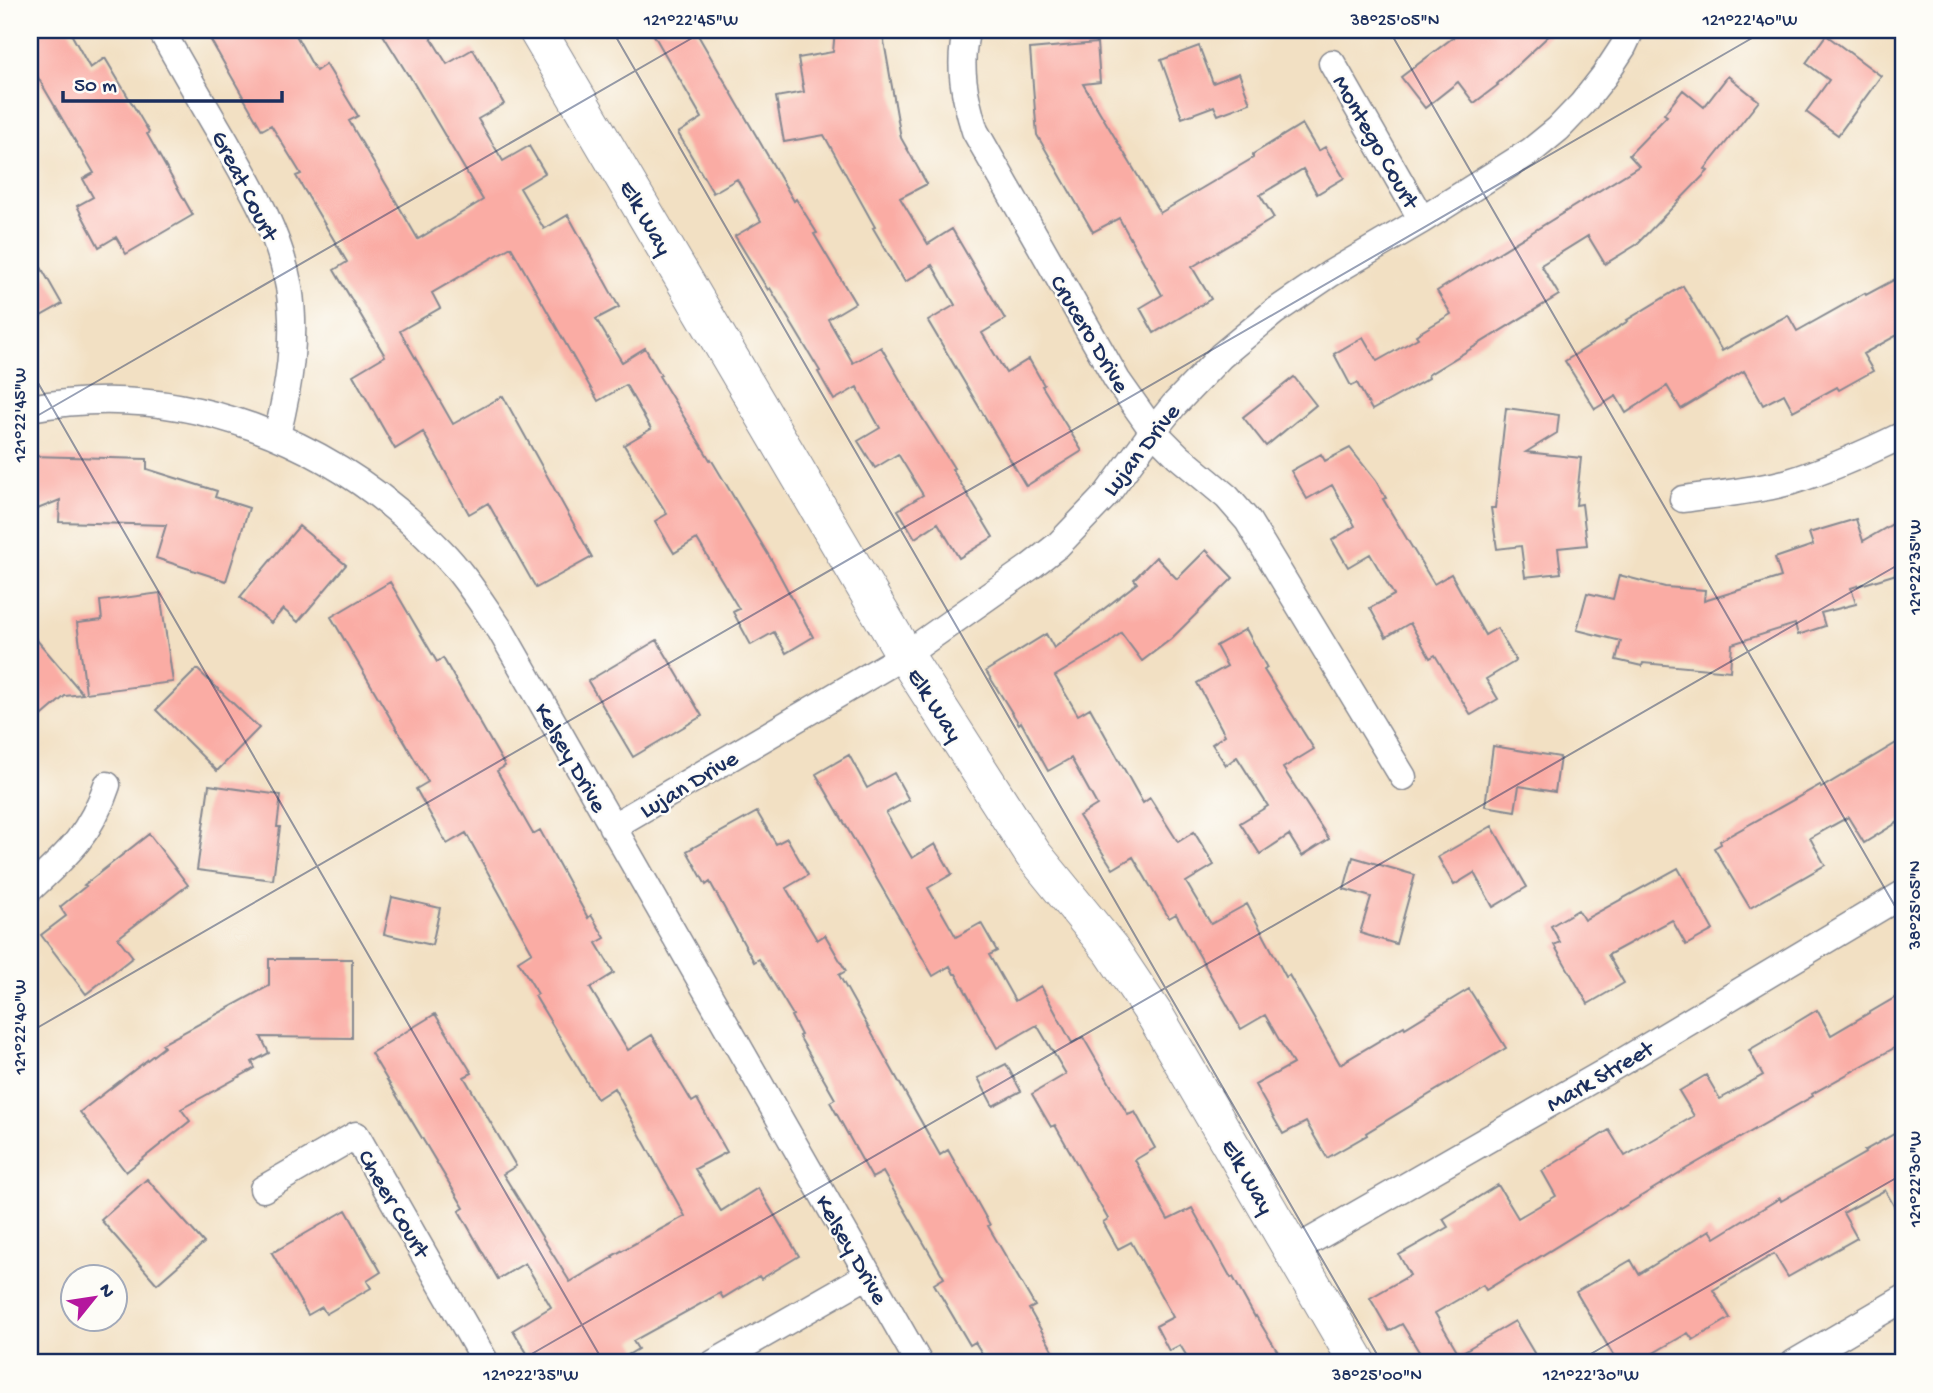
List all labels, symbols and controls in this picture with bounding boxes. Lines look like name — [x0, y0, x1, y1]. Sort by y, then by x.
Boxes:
text: 121°22'45"W — [643, 11, 738, 32]
text: 38°25'05"N — [1349, 11, 1440, 32]
text: 121°22'40"W — [1701, 11, 1798, 32]
scale bar — [63, 60, 282, 104]
street label: Montego Court — [1324, 71, 1425, 217]
text: 50 m — [74, 75, 117, 100]
street label: Great Court — [203, 127, 284, 249]
street label: Elk Way — [611, 176, 677, 262]
street label: Crucero Drive — [1042, 271, 1135, 399]
text: 121°22'45"W — [11, 368, 32, 463]
street label: Lujan Drive — [1098, 399, 1188, 503]
text: 121°22'35"W — [1906, 519, 1927, 616]
street label: Elk Way — [899, 664, 968, 748]
street label: Kelsey Drive — [526, 699, 612, 819]
street label: Lujan Drive — [635, 745, 745, 827]
text: 38°25'05"N — [1906, 860, 1927, 951]
text: 121°22'40"W — [11, 979, 32, 1076]
street label: Mark Street — [1542, 1035, 1661, 1120]
text: 121°22'30"W — [1906, 1131, 1927, 1228]
street label: Elk Way — [1213, 1135, 1279, 1221]
street label: Cheer Court — [349, 1146, 436, 1266]
street label: Kelsey Drive — [807, 1191, 893, 1311]
north arrow — [60, 1264, 130, 1334]
text: N — [93, 1280, 119, 1302]
text: 121°22'35"W — [482, 1366, 579, 1387]
text: 38°25'00"N — [1331, 1366, 1422, 1387]
text: 121°22'30"W — [1542, 1366, 1639, 1387]

